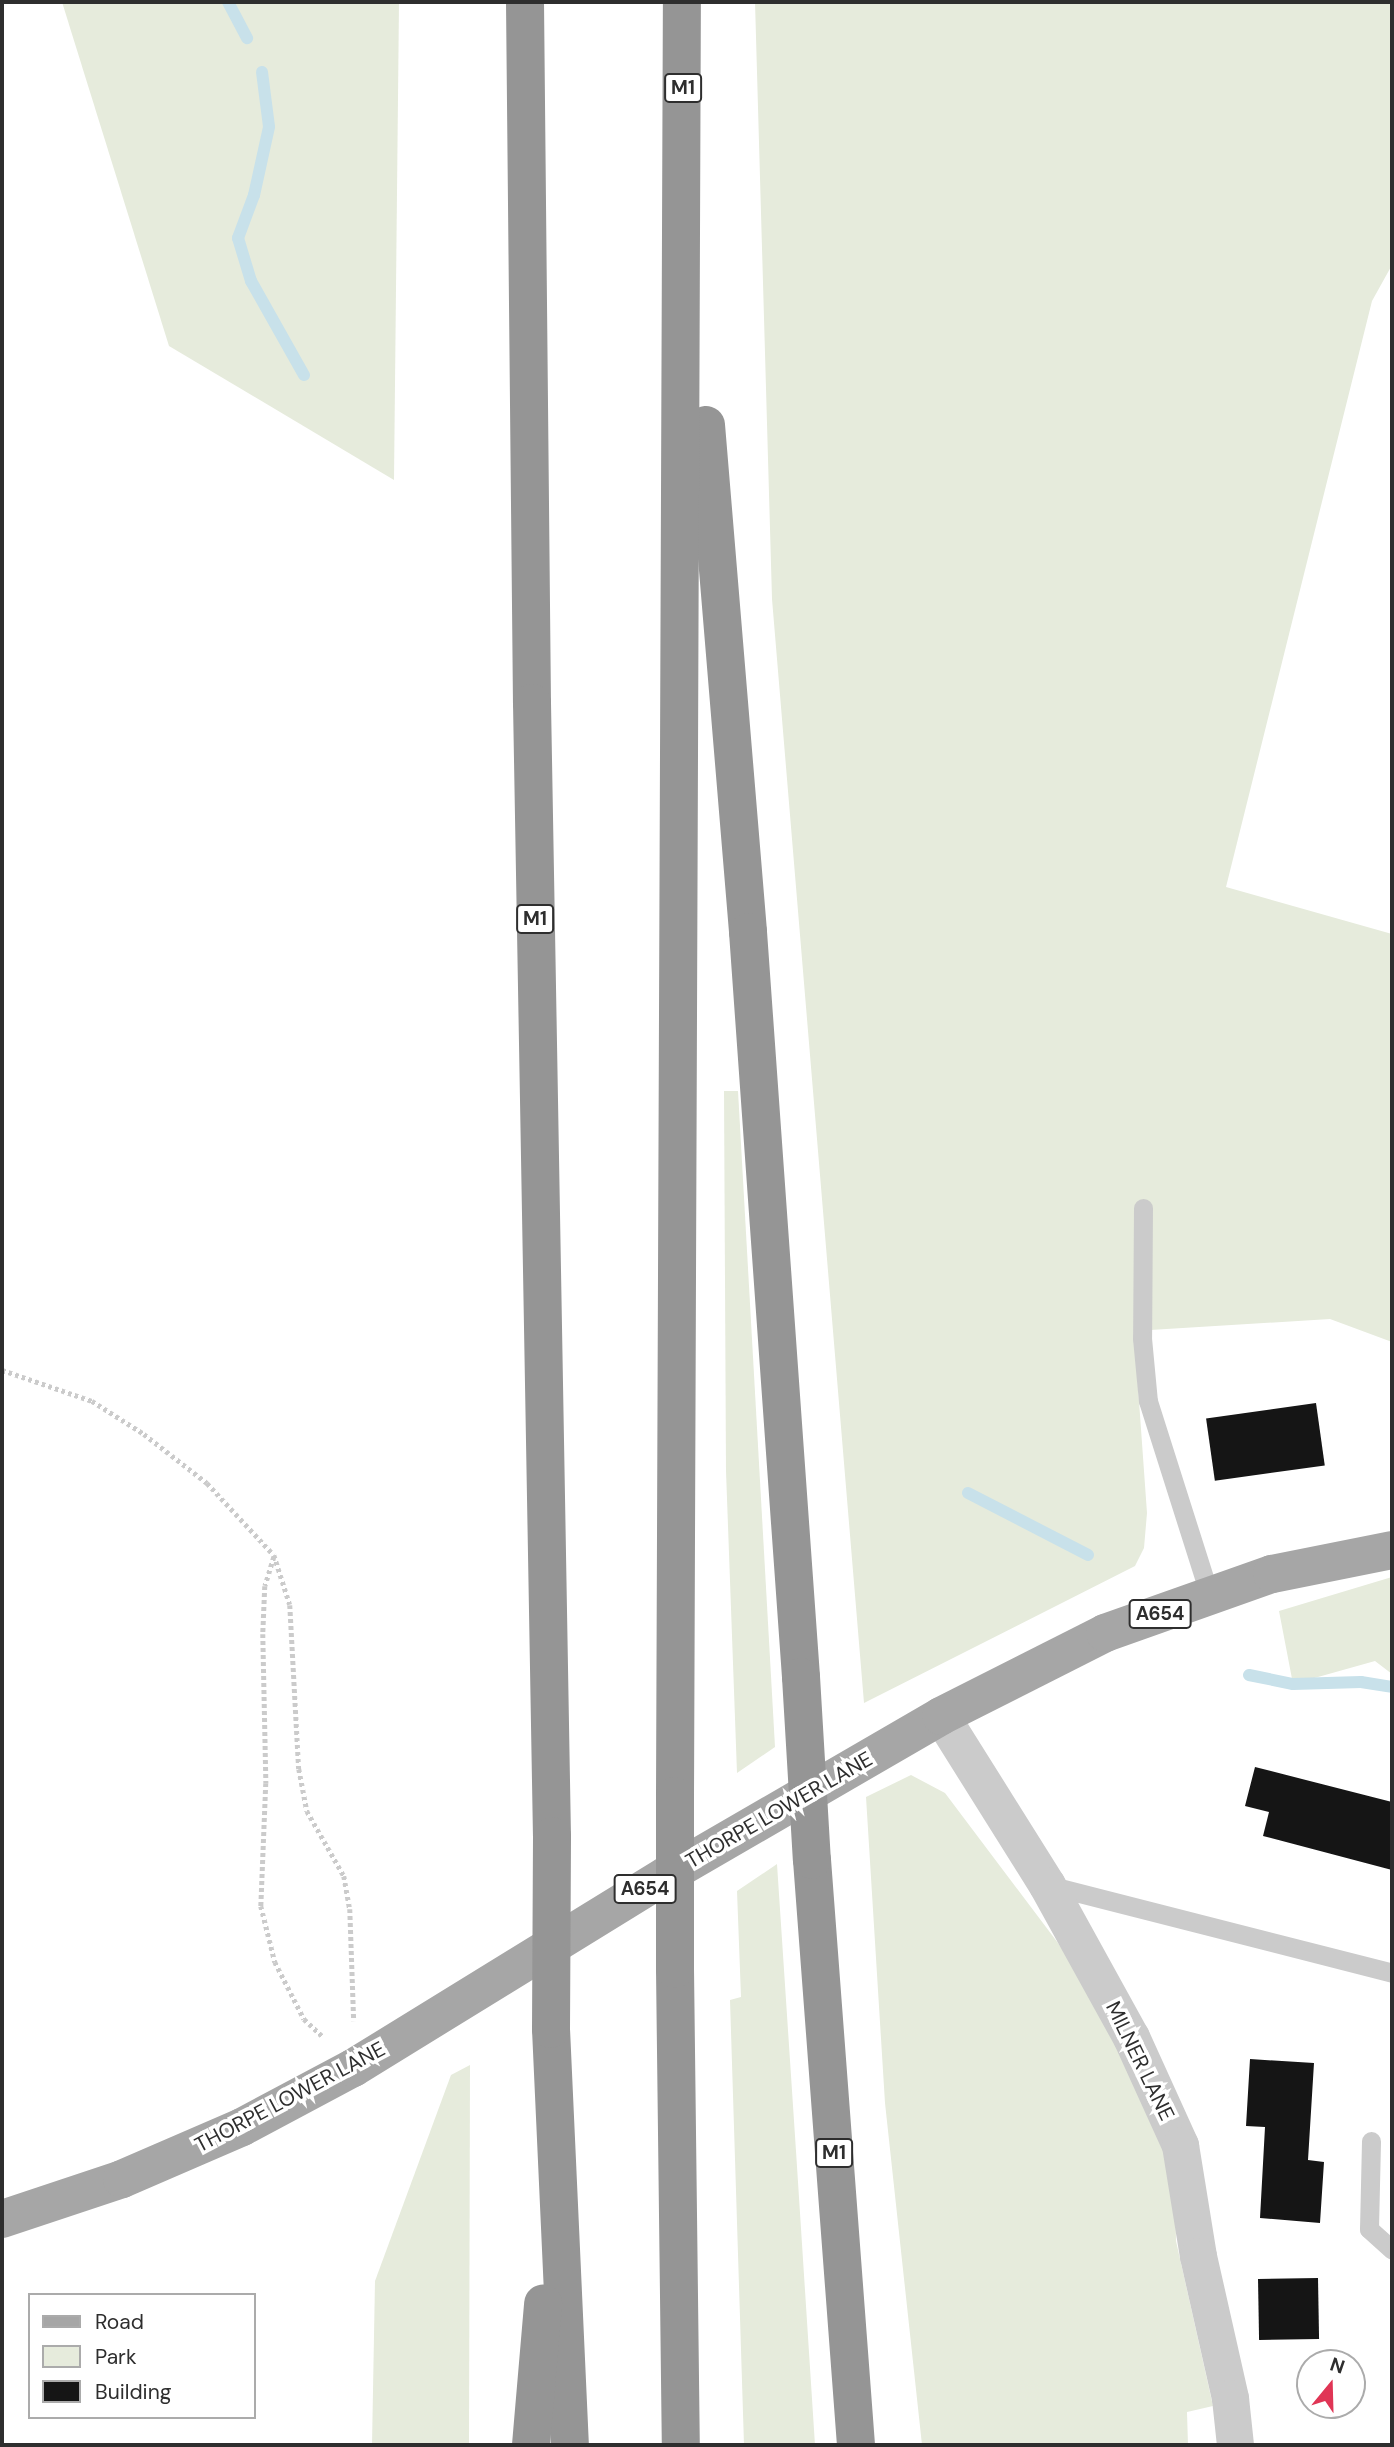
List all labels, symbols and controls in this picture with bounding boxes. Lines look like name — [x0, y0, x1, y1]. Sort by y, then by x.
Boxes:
road number: M1 — [664, 72, 702, 104]
road number: M1 — [516, 903, 554, 934]
road number: A654 — [1128, 1598, 1192, 1630]
street label: THORPE LOWER LANE — [681, 1746, 877, 1874]
road number: A654 — [614, 1873, 676, 1904]
street label: MILNER LANE — [1100, 1997, 1180, 2125]
street label: THORPE LOWER LANE — [191, 2036, 389, 2158]
road number: M1 — [815, 2138, 853, 2168]
legend — [28, 2293, 256, 2419]
text: Road — [95, 2308, 144, 2336]
text: Park — [95, 2343, 136, 2371]
north arrow — [1296, 2349, 1366, 2419]
text: N — [1327, 2351, 1348, 2380]
text: Building — [95, 2378, 171, 2406]

